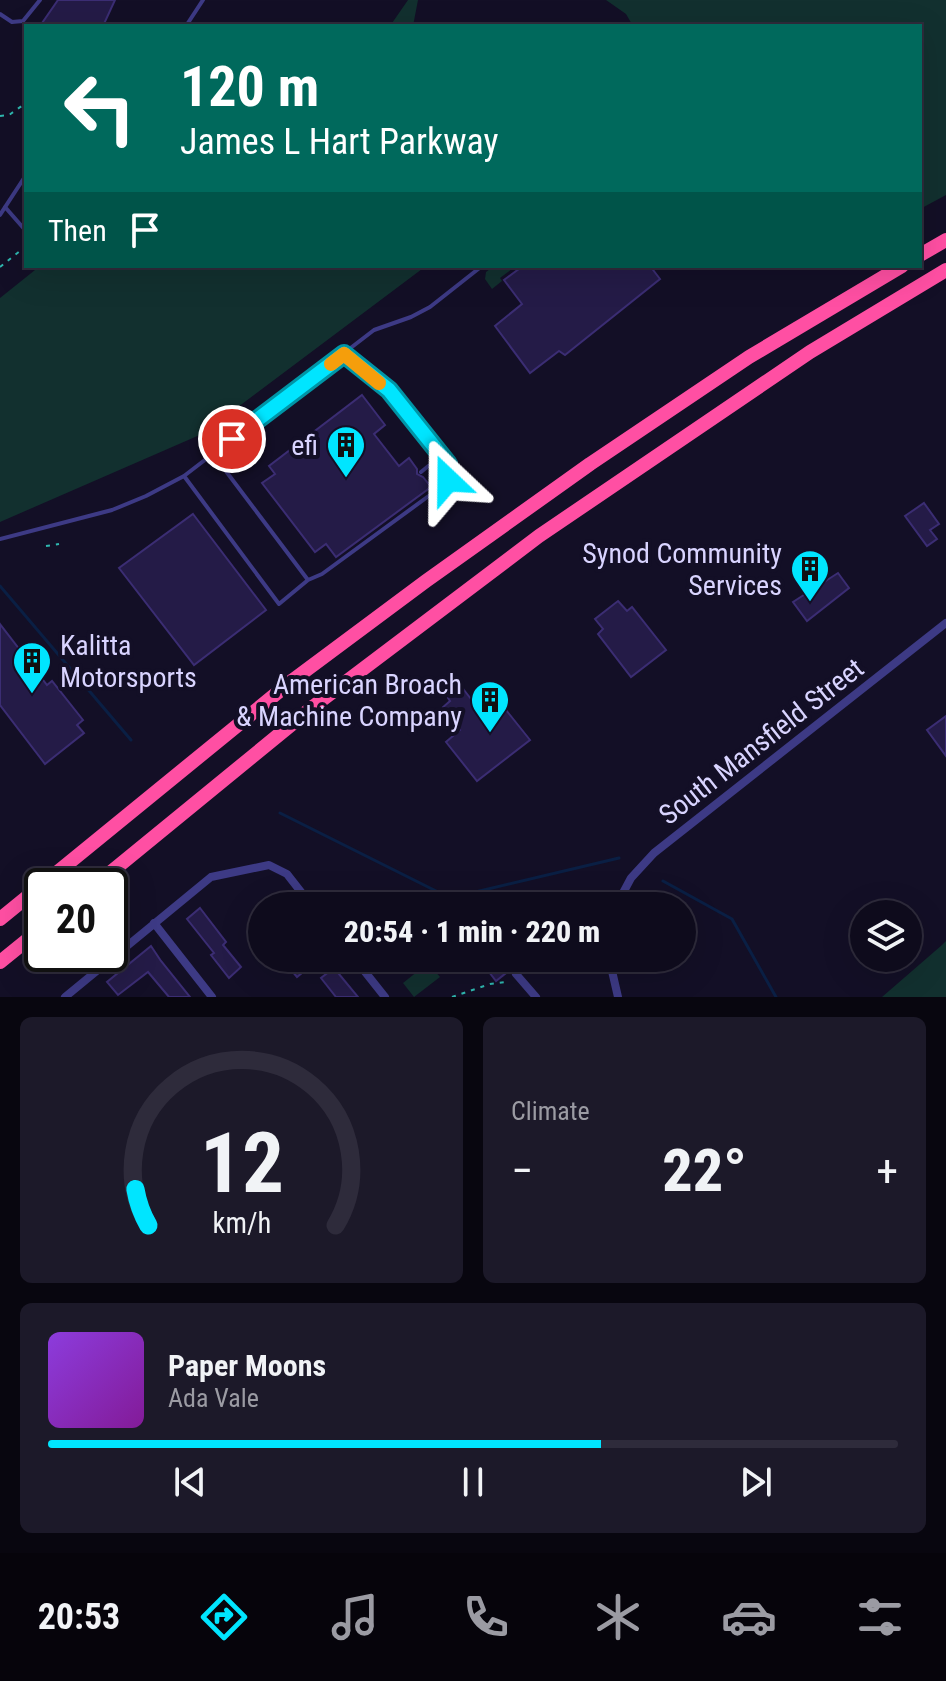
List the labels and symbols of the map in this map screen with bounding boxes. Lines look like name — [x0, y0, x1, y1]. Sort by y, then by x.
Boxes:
pin — [198, 405, 266, 473]
building icon: efi — [325, 424, 367, 479]
place label: efi — [291, 429, 318, 462]
position arrow — [406, 438, 490, 522]
place label: Synod Community Services — [582, 537, 782, 602]
building icon: Synod Community Services — [789, 548, 831, 603]
place label: Kalitta Motorsports — [60, 629, 197, 694]
building icon: Kalitta Motorsports — [11, 640, 53, 695]
street label: South Mansfield Street — [652, 651, 870, 831]
place label: American Broach & Machine Company — [236, 668, 462, 733]
building icon: American Broach & Machine Company — [469, 679, 511, 734]
speed limit sign: 20 — [24, 868, 128, 972]

